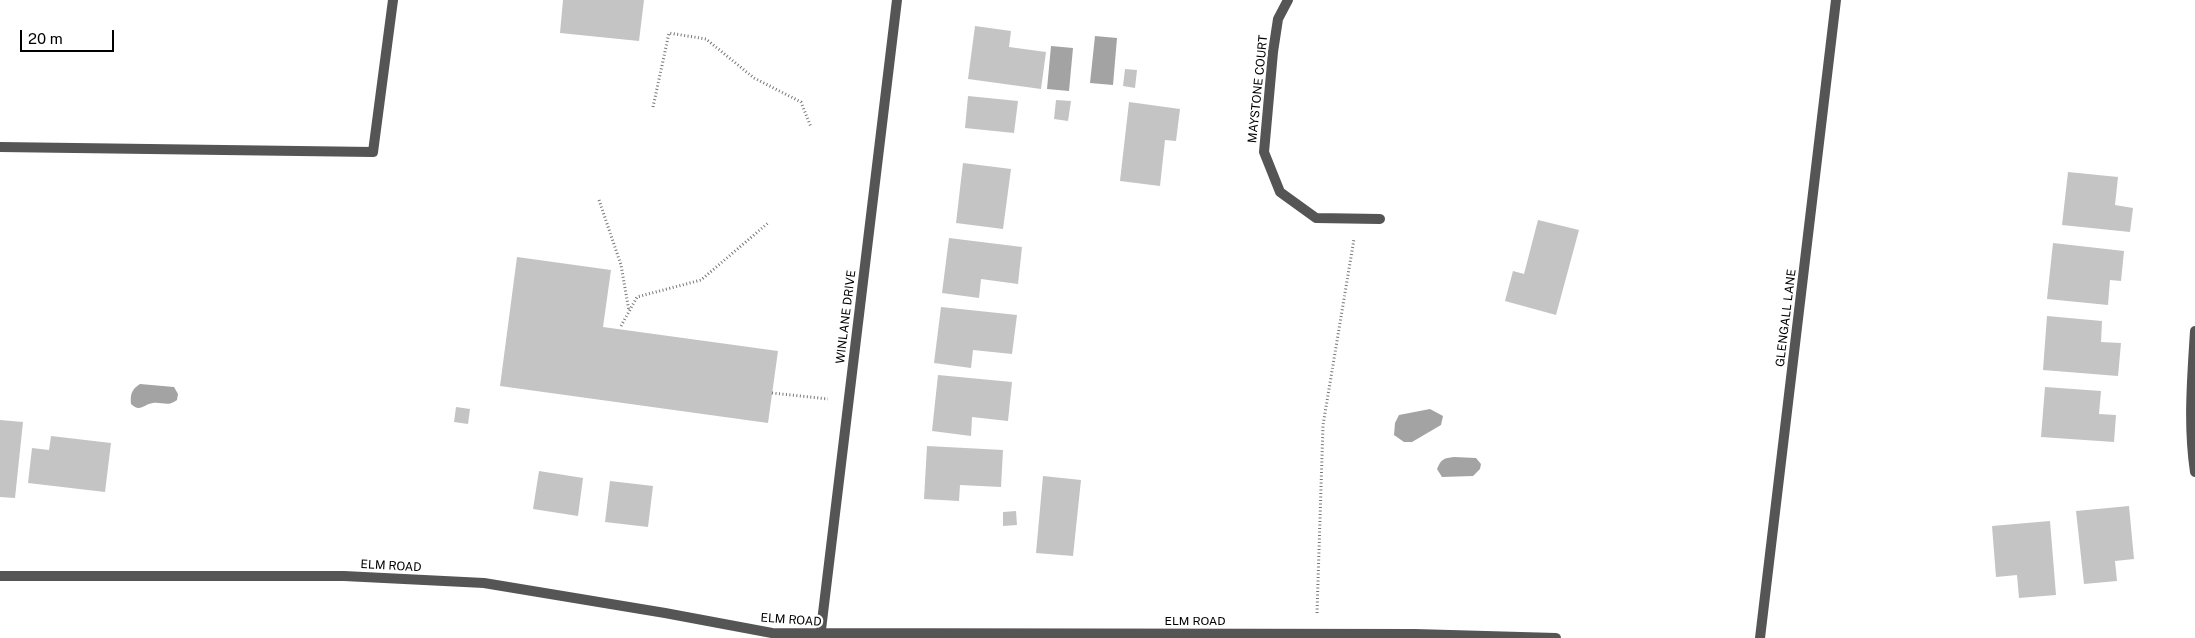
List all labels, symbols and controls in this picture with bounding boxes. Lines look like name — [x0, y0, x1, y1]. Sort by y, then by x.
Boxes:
scale bar — [22, 20, 116, 52]
text: 20 m — [28, 30, 63, 47]
street label: MAYSTONE COURT — [1245, 34, 1271, 144]
street label: GLENGALL LANE — [1773, 268, 1799, 368]
street label: WINLANE DRIVE — [833, 269, 859, 365]
street label: ELM ROAD — [360, 557, 422, 575]
street label: ELM ROAD — [760, 611, 822, 629]
street label: ELM ROAD — [1164, 614, 1226, 628]

